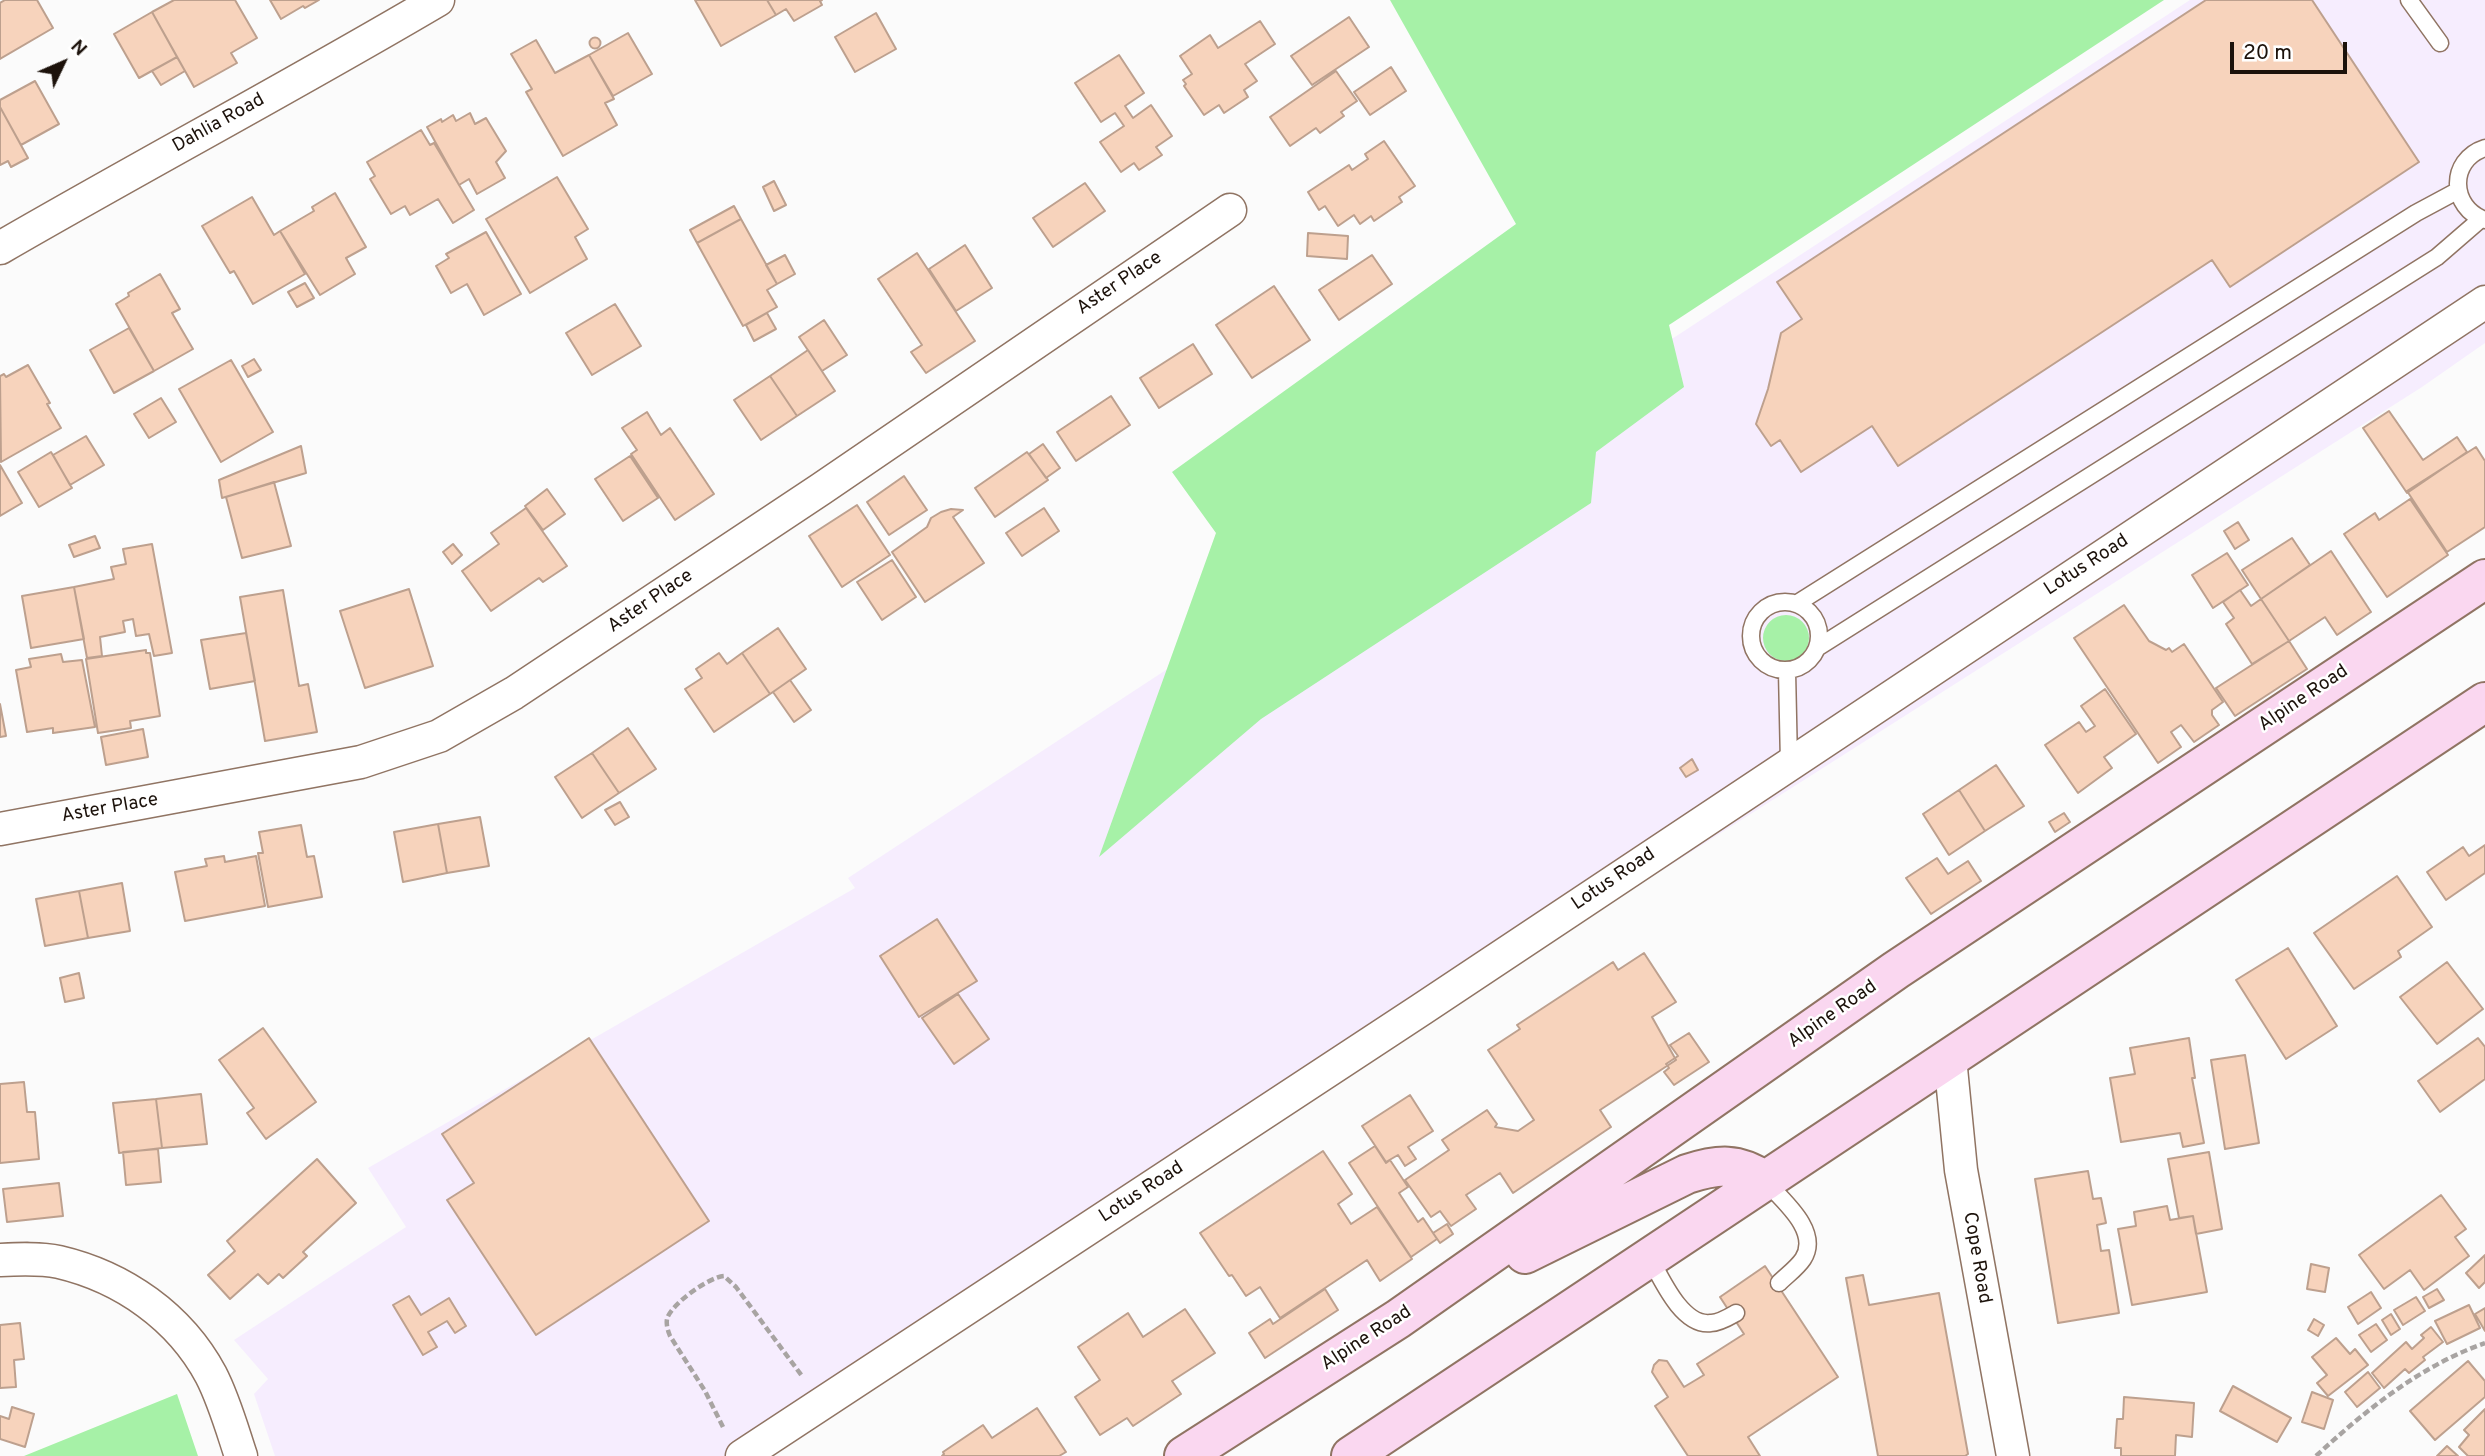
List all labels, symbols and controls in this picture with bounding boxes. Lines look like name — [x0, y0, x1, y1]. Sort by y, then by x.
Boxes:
north arrow — [28, 28, 98, 98]
scale bar — [2233, 28, 2350, 72]
text: N — [65, 35, 91, 62]
text: 20 m — [2243, 40, 2292, 67]
street label: Dahlia Road — [169, 89, 269, 159]
street label: Aster Place — [1073, 247, 1167, 321]
street label: Lotus Road — [2041, 530, 2133, 602]
street label: Aster Place — [604, 565, 698, 639]
street label: Alpine Road — [2255, 661, 2353, 737]
street label: Aster Place — [60, 789, 160, 829]
street label: Lotus Road — [1568, 844, 1660, 916]
street label: Alpine Road — [1784, 976, 1882, 1054]
street label: Lotus Road — [1096, 1157, 1188, 1229]
street label: Cope Road — [1957, 1210, 1995, 1306]
street label: Alpine Road — [1318, 1301, 1416, 1377]

